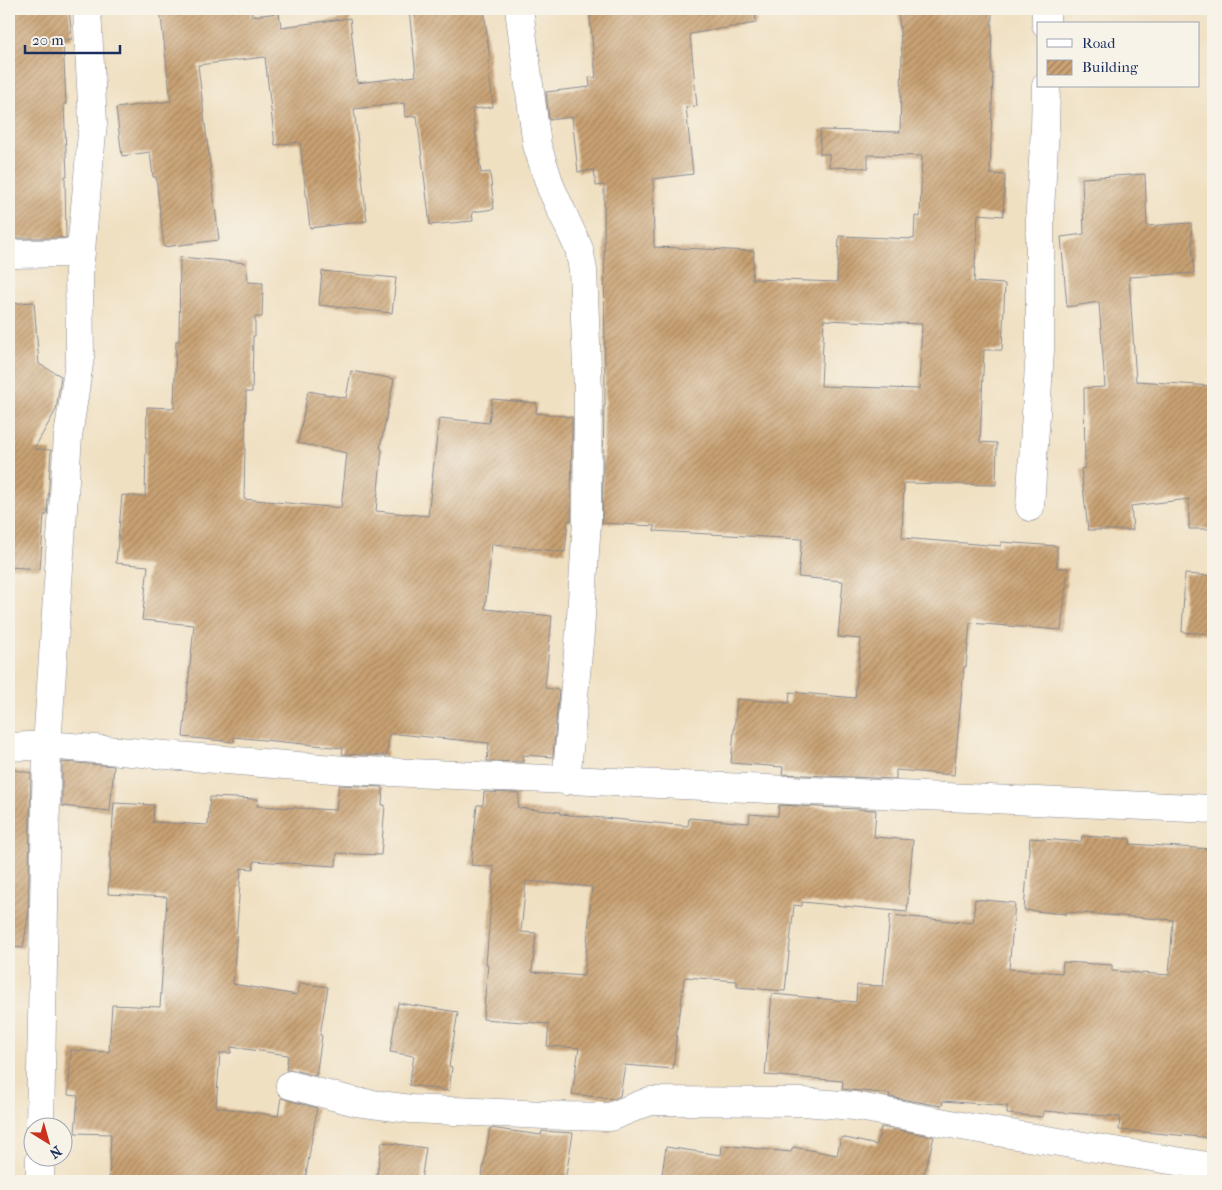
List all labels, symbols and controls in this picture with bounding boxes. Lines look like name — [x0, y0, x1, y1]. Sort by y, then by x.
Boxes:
scale bar — [25, 22, 120, 54]
legend — [1037, 22, 1200, 88]
text: 20 m — [32, 31, 64, 49]
text: Road — [1082, 34, 1116, 52]
text: Building — [1082, 58, 1139, 76]
north arrow — [22, 1118, 72, 1168]
text: N — [46, 1142, 65, 1162]

